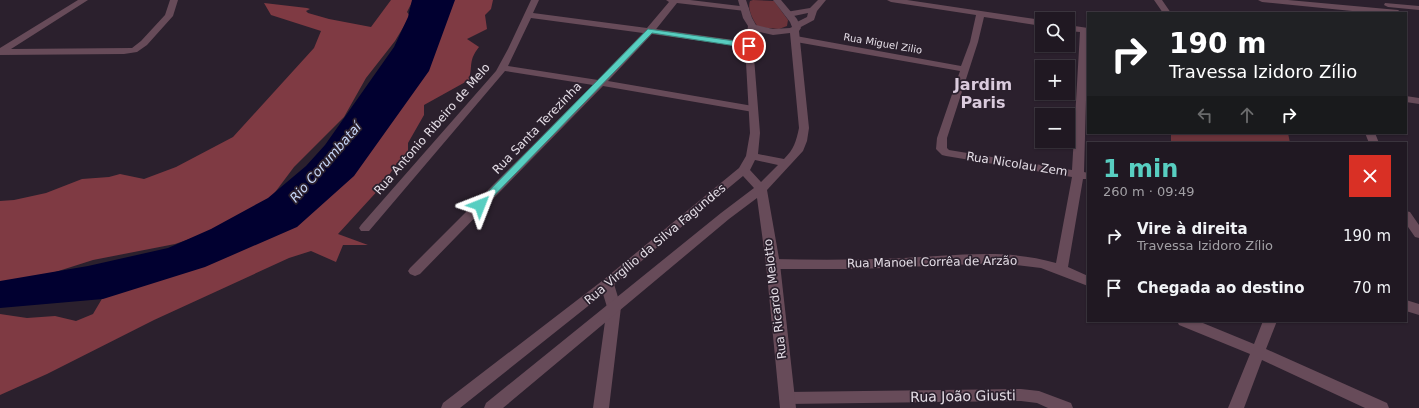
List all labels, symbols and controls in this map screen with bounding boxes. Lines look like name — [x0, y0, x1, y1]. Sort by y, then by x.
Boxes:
map controls — [1035, 12, 1075, 148]
button: search — [1035, 12, 1075, 52]
text: 190 m — [1169, 27, 1266, 60]
icon: right — [1103, 28, 1155, 80]
pin — [732, 29, 766, 63]
street label: Rua Miguel Zilio — [843, 31, 923, 56]
icon: arrive — [738, 35, 760, 57]
street label: Rua Antonio Ribeiro de Melo — [371, 60, 493, 198]
button: + — [1035, 60, 1075, 100]
text: Travessa Izidoro Zílio — [1169, 61, 1357, 82]
district label: Jardim Paris — [953, 75, 1012, 112]
street label: Rua Santa Terezinha — [490, 79, 584, 177]
icon: left — [1194, 104, 1216, 126]
icon: ahead — [1236, 104, 1258, 126]
icon: right — [1278, 104, 1300, 126]
button: − — [1035, 108, 1075, 148]
water label: Rio Corumbataí — [287, 118, 366, 205]
street label: Rua Nicolau Zem — [965, 149, 1069, 179]
text: 1 min — [1103, 155, 1178, 183]
button: close — [1349, 155, 1391, 197]
street label: Rua Virgílio da Silva Fagundes — [582, 181, 728, 307]
position arrow — [459, 184, 501, 226]
text: 260 m · 09:49 — [1103, 184, 1194, 199]
text: Vire à direita — [1137, 220, 1248, 238]
icon: right — [1103, 225, 1125, 247]
text: 190 m — [1343, 227, 1391, 245]
street label: Rua Ricardo Melotto — [761, 238, 789, 360]
text: Travessa Izidoro Zílio — [1137, 238, 1273, 253]
street label: Rua Manoel Corrêa de Arzão — [847, 254, 1017, 270]
icon: arrive — [1103, 277, 1125, 299]
text: Chegada ao destino — [1137, 279, 1305, 297]
text: 70 m — [1353, 279, 1391, 297]
street label: Rua João Giusti — [910, 387, 1016, 405]

